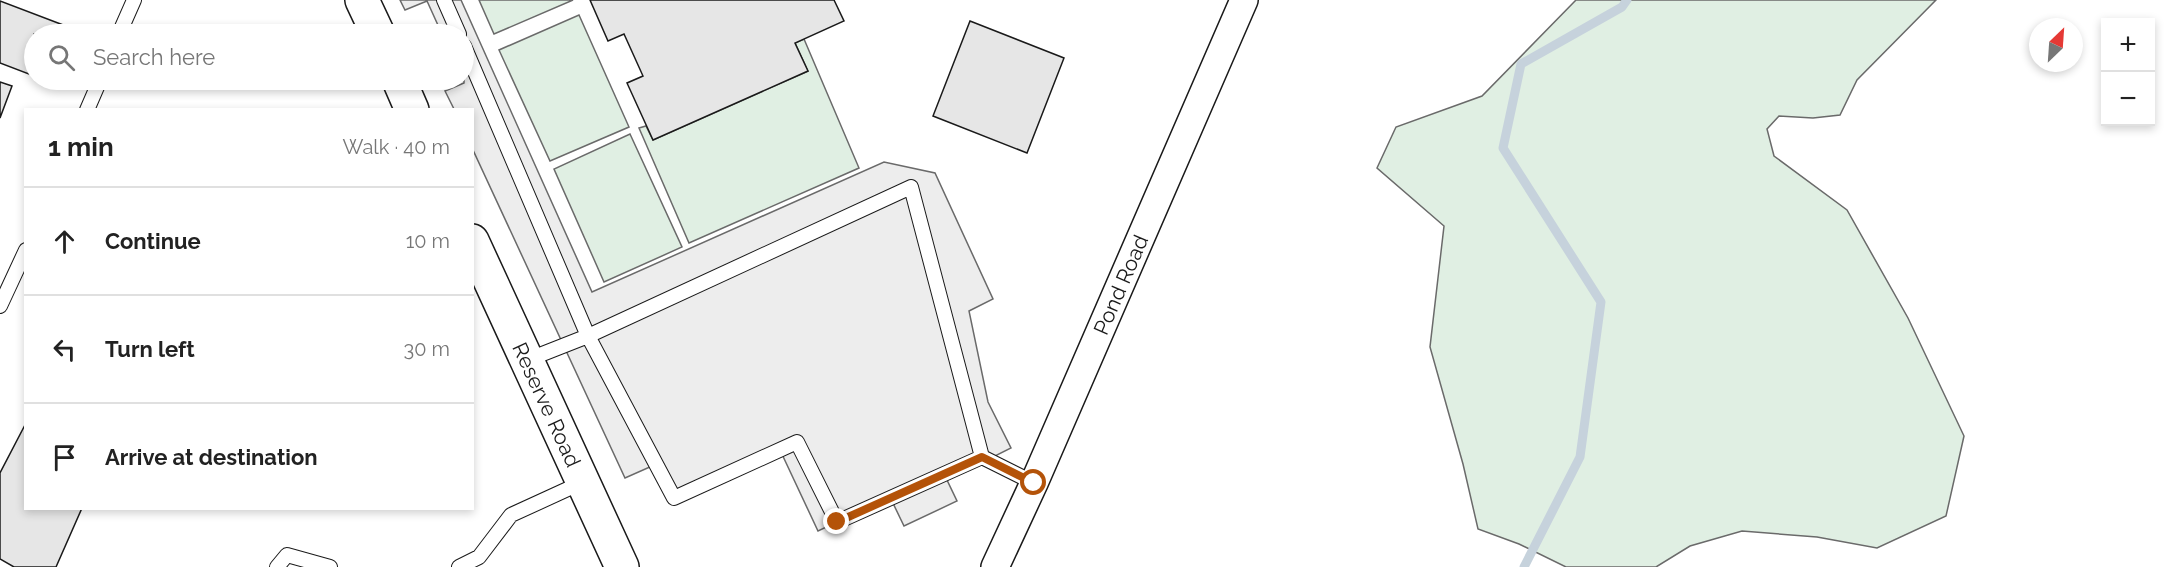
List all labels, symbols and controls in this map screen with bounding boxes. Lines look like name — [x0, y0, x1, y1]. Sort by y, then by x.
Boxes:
north arrow — [2029, 18, 2083, 72]
map controls — [2101, 18, 2155, 126]
button: + — [2101, 18, 2155, 72]
search box — [24, 24, 474, 90]
icon: search — [45, 41, 78, 74]
text: Search here — [93, 44, 215, 70]
button: − — [2101, 72, 2155, 126]
text: 1 min — [48, 132, 114, 162]
text: Walk · 40 m — [343, 135, 450, 159]
icon: ahead — [48, 225, 81, 258]
text: Continue — [105, 228, 201, 254]
text: 10 m — [406, 229, 450, 253]
street label: Pond Road — [1088, 231, 1153, 338]
icon: left — [48, 333, 81, 366]
text: Turn left — [105, 336, 195, 362]
text: 30 m — [404, 337, 450, 361]
street label: Reserve Road — [508, 338, 587, 471]
icon: arrive — [48, 441, 81, 474]
text: Arrive at destination — [105, 444, 318, 470]
route start — [1020, 469, 1046, 495]
route end — [823, 508, 849, 534]

